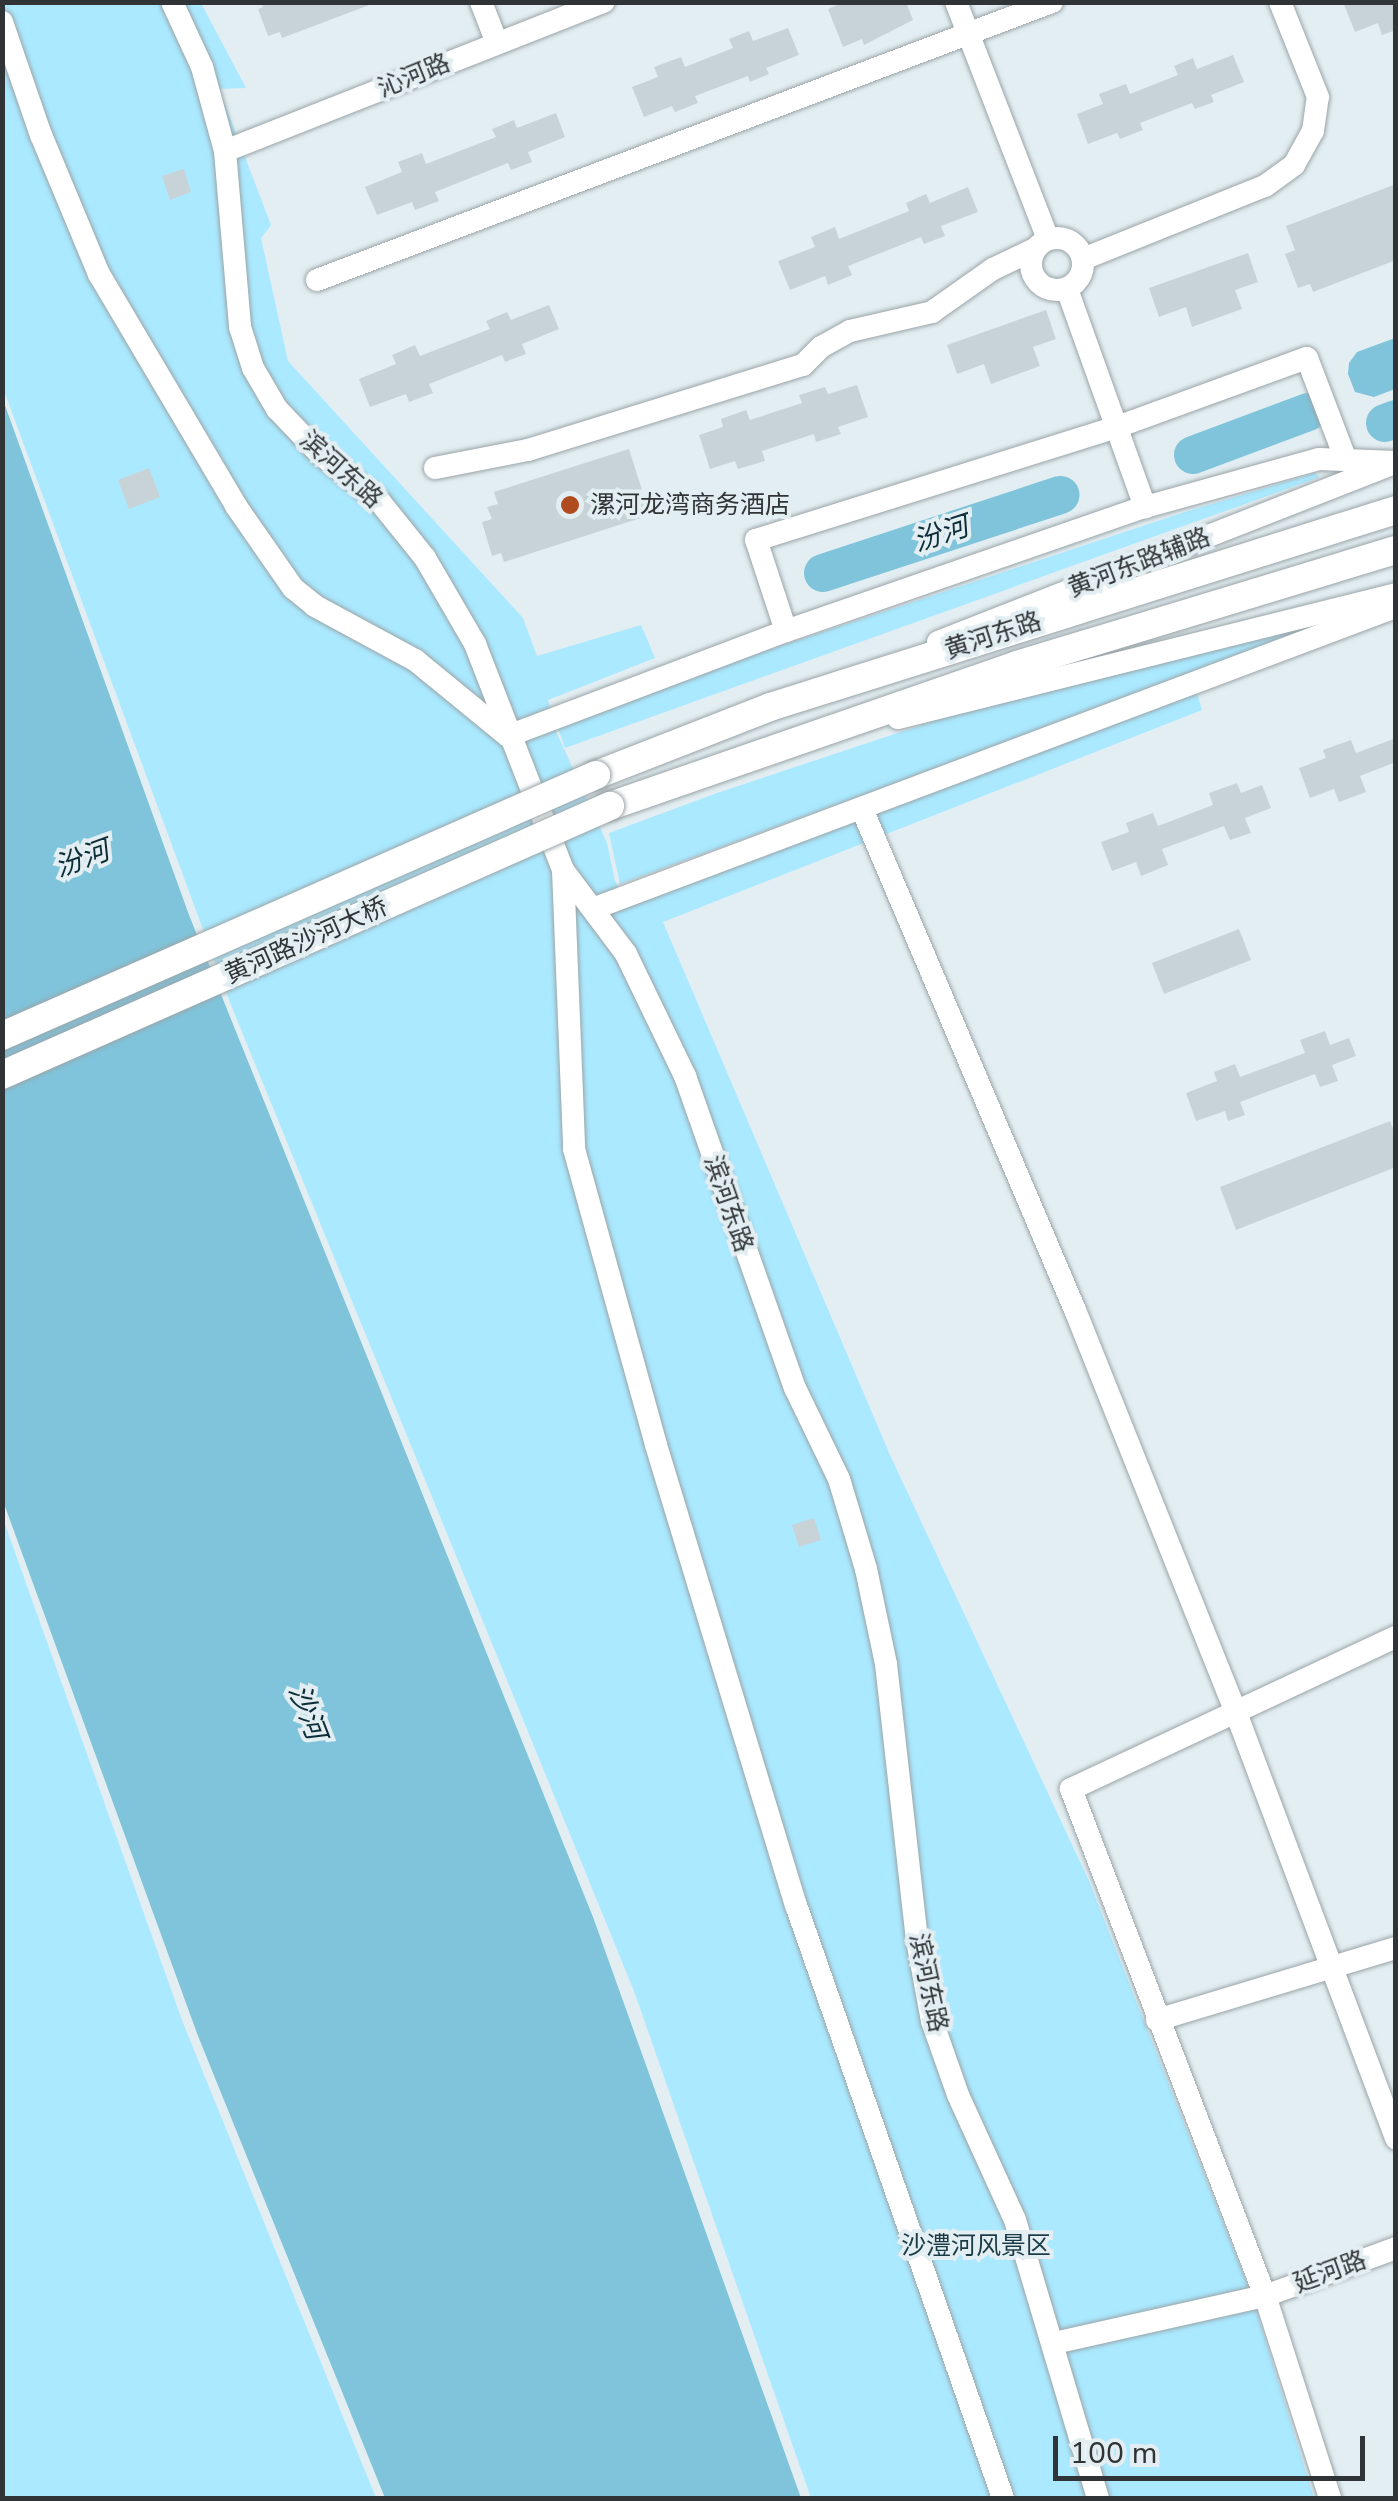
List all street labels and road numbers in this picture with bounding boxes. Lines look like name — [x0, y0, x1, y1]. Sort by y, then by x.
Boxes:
street label: 沁河路 — [374, 48, 454, 104]
street label: 滨河东路 — [294, 425, 388, 515]
street label: 黄河东路辅路 — [1064, 522, 1214, 604]
street label: 黄河东路 — [941, 606, 1045, 666]
street label: 黄河路沙河大桥 — [220, 892, 392, 990]
street label: 滨河东路 — [698, 1152, 758, 1256]
street label: 滨河东路 — [903, 1931, 953, 2035]
street label: 延河路 — [1290, 2245, 1370, 2299]

